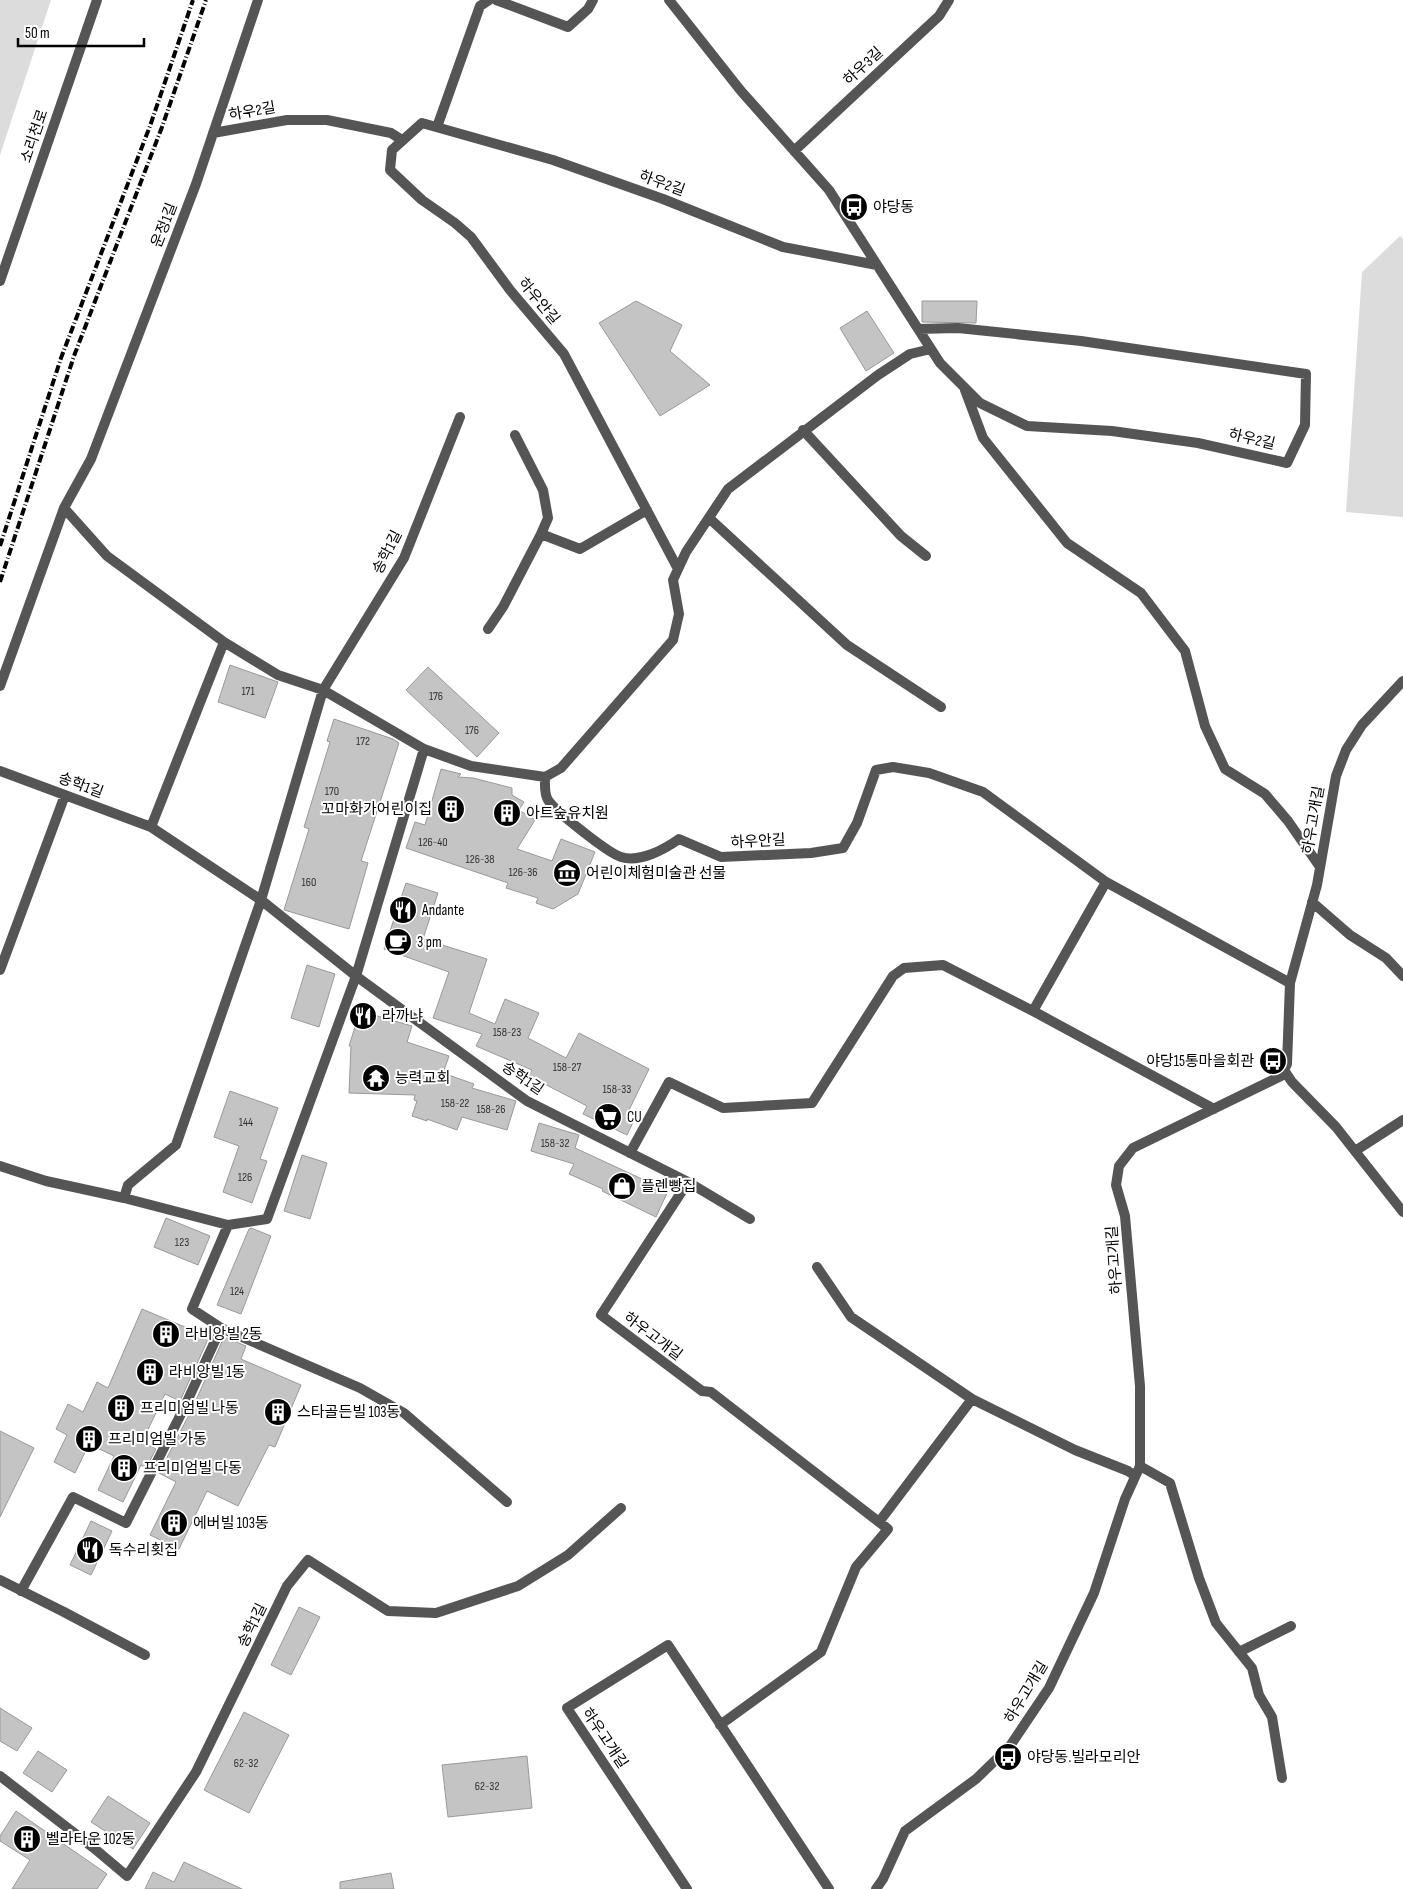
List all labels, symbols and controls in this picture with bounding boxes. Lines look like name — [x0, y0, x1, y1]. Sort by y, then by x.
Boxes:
scale bar — [18, 15, 144, 47]
text: 50 m — [25, 24, 50, 43]
street label: 하우3길 — [839, 43, 887, 90]
street label: 하우2길 — [227, 98, 277, 125]
street label: 소리천로 — [17, 107, 52, 165]
street label: 하우2길 — [636, 166, 687, 201]
bus stop icon: 야당동 — [839, 192, 869, 222]
place label: 야당동 — [873, 198, 914, 217]
street label: 운정1길 — [147, 200, 182, 250]
street label: 하우안길 — [514, 274, 564, 329]
street label: 하우2길 — [1227, 425, 1277, 454]
street label: 송학1길 — [368, 527, 407, 577]
house number: 171 — [241, 684, 255, 699]
house number: 176 — [429, 689, 443, 704]
house number: 176 — [465, 723, 479, 738]
house number: 172 — [356, 734, 370, 749]
street label: 송학1길 — [56, 769, 106, 802]
house number: 170 — [325, 784, 339, 799]
street label: 하우고개길 — [1298, 784, 1329, 856]
building icon: 꼬마화가어린이집 — [436, 794, 466, 824]
building icon: 아트숲유치원 — [492, 798, 522, 828]
place label: 꼬마화가어린이집 — [322, 800, 432, 819]
place label: 아트숲유치원 — [526, 804, 609, 823]
street label: 하우안길 — [730, 831, 786, 852]
house number: 126-40 — [418, 835, 448, 850]
house number: 126-38 — [465, 852, 495, 867]
museum icon: 어린이체험미술관 선물 — [552, 858, 582, 888]
place label: 어린이체험미술관 선물 — [586, 864, 726, 883]
house number: 126-36 — [508, 865, 538, 880]
house number: 160 — [302, 875, 316, 890]
restaurant icon: Andante — [388, 895, 418, 925]
place label: Andante — [421, 901, 464, 920]
cafe icon: 3 pm — [383, 927, 413, 957]
place label: 3 pm — [417, 933, 442, 952]
restaurant icon: 라까냐 — [348, 1001, 378, 1031]
place label: 라까냐 — [382, 1007, 424, 1026]
house number: 158-23 — [493, 1025, 521, 1040]
bus stop icon: 야당15통마을회관 — [1258, 1046, 1288, 1076]
place label: 야당15통마을회관 — [1146, 1052, 1254, 1071]
street label: 송학1길 — [498, 1057, 547, 1099]
house number: 158-27 — [553, 1060, 581, 1075]
temple icon: 능력교회 — [361, 1063, 391, 1093]
place label: 능력교회 — [395, 1069, 450, 1088]
house number: 158-33 — [603, 1082, 631, 1097]
house number: 158-22 — [441, 1096, 469, 1111]
house number: 158-26 — [477, 1102, 505, 1117]
supermarket icon: CU — [593, 1102, 623, 1132]
place label: CU — [627, 1108, 642, 1127]
house number: 144 — [239, 1115, 253, 1130]
house number: 158-32 — [541, 1136, 569, 1151]
house number: 126 — [238, 1170, 252, 1185]
shop icon: 플렌빵집 — [607, 1171, 637, 1201]
place label: 플렌빵집 — [641, 1177, 696, 1196]
street label: 하우고개길 — [1103, 1225, 1126, 1295]
house number: 123 — [175, 1235, 189, 1250]
house number: 124 — [230, 1284, 244, 1299]
street label: 하우고개길 — [619, 1308, 686, 1365]
building icon: 라비앙빌 2동 — [151, 1319, 181, 1349]
place label: 라비앙빌 2동 — [185, 1325, 263, 1344]
building icon: 라비앙빌 1동 — [135, 1357, 165, 1387]
place label: 라비앙빌 1동 — [169, 1363, 246, 1382]
building icon: 프리미엄빌 나동 — [106, 1393, 136, 1423]
building icon: 스타골든빌 103동 — [263, 1397, 293, 1427]
place label: 프리미엄빌 나동 — [140, 1399, 239, 1418]
place label: 스타골든빌 103동 — [297, 1403, 400, 1422]
building icon: 프리미엄빌 가동 — [74, 1424, 104, 1454]
place label: 프리미엄빌 가동 — [108, 1430, 207, 1449]
building icon: 프리미엄빌 다동 — [109, 1453, 139, 1483]
place label: 프리미엄빌 다동 — [143, 1459, 242, 1478]
building icon: 에버빌 103동 — [159, 1508, 189, 1538]
place label: 에버빌 103동 — [193, 1514, 269, 1533]
restaurant icon: 독수리횟집 — [75, 1535, 105, 1565]
place label: 독수리횟집 — [109, 1541, 178, 1560]
street label: 송학1길 — [234, 1600, 271, 1650]
street label: 하우고개길 — [1001, 1658, 1052, 1727]
street label: 하우고개길 — [577, 1704, 632, 1772]
bus stop icon: 야당동.빌라모리안 — [993, 1742, 1023, 1772]
place label: 야당동.빌라모리안 — [1027, 1748, 1140, 1767]
house number: 62-32 — [234, 1756, 258, 1771]
house number: 62-32 — [475, 1779, 499, 1794]
building icon: 벨라타운 102동 — [12, 1824, 42, 1854]
place label: 벨라타운 102동 — [46, 1830, 136, 1849]

